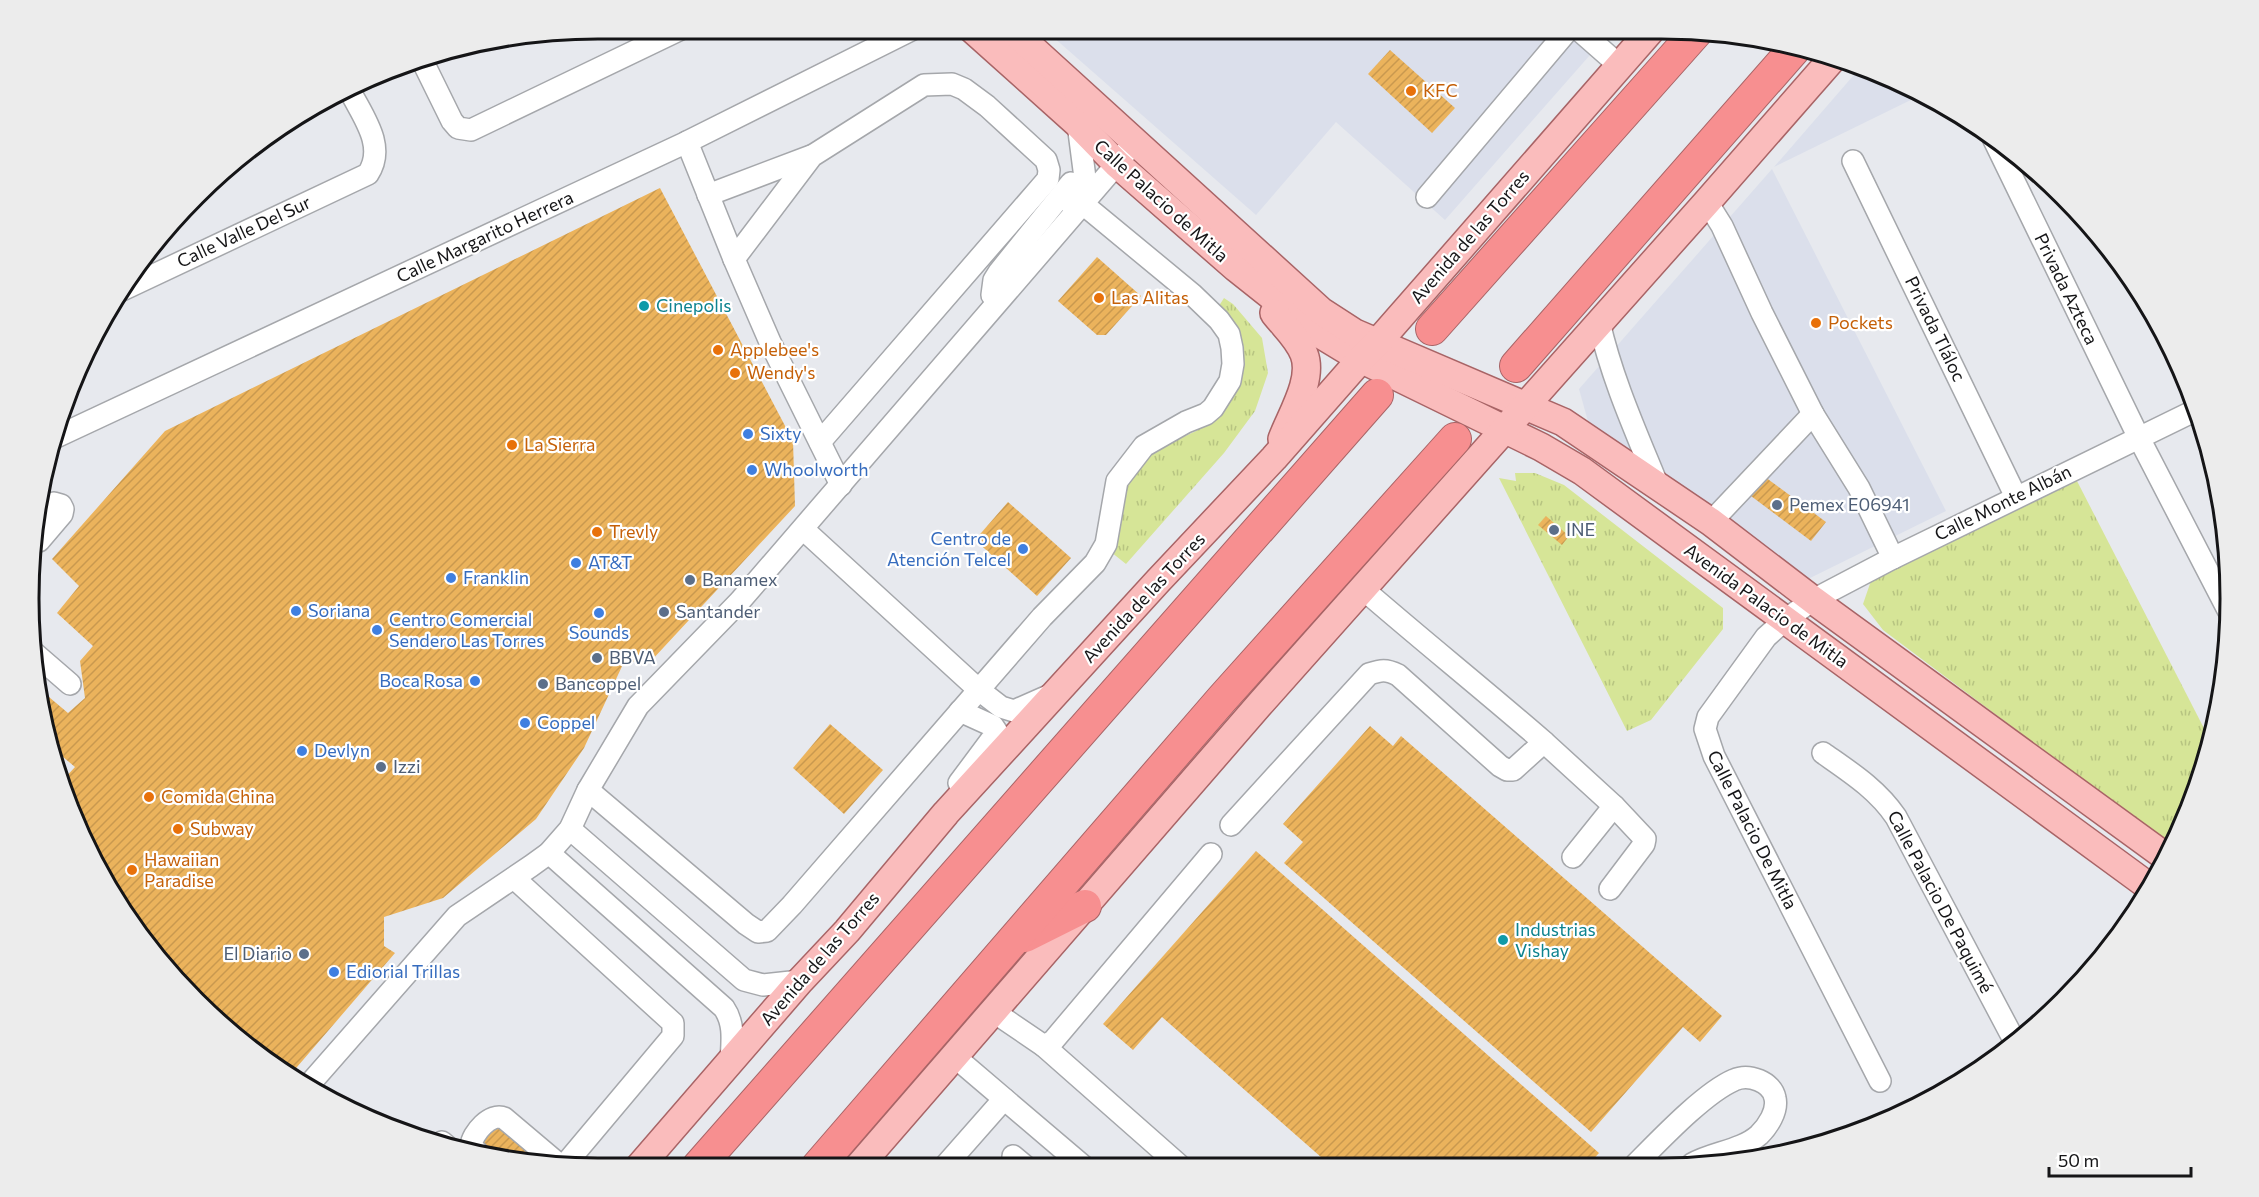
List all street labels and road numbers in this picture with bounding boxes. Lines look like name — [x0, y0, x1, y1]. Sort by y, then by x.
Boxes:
street label: Calle Palacio de Mitla — [1090, 134, 1233, 266]
street label: Avenida de las Torres — [1405, 165, 1533, 308]
street label: Calle Margarito Herrera — [393, 185, 577, 287]
street label: Calle Valle Del Sur — [173, 190, 314, 272]
street label: Privada Azteca — [2030, 229, 2103, 348]
street label: Privada Tláloc — [1901, 272, 1971, 385]
street label: Calle Monte Albán — [1931, 459, 2075, 545]
street label: Avenida de las Torres — [1077, 528, 1209, 667]
street label: Avenida Palacio de Mitla — [1680, 538, 1853, 672]
street label: Calle Palacio De Mitla — [1703, 746, 1803, 913]
street label: Calle Palacio De Paquimé — [1883, 806, 1998, 997]
street label: Avenida de las Torres — [755, 887, 883, 1030]

